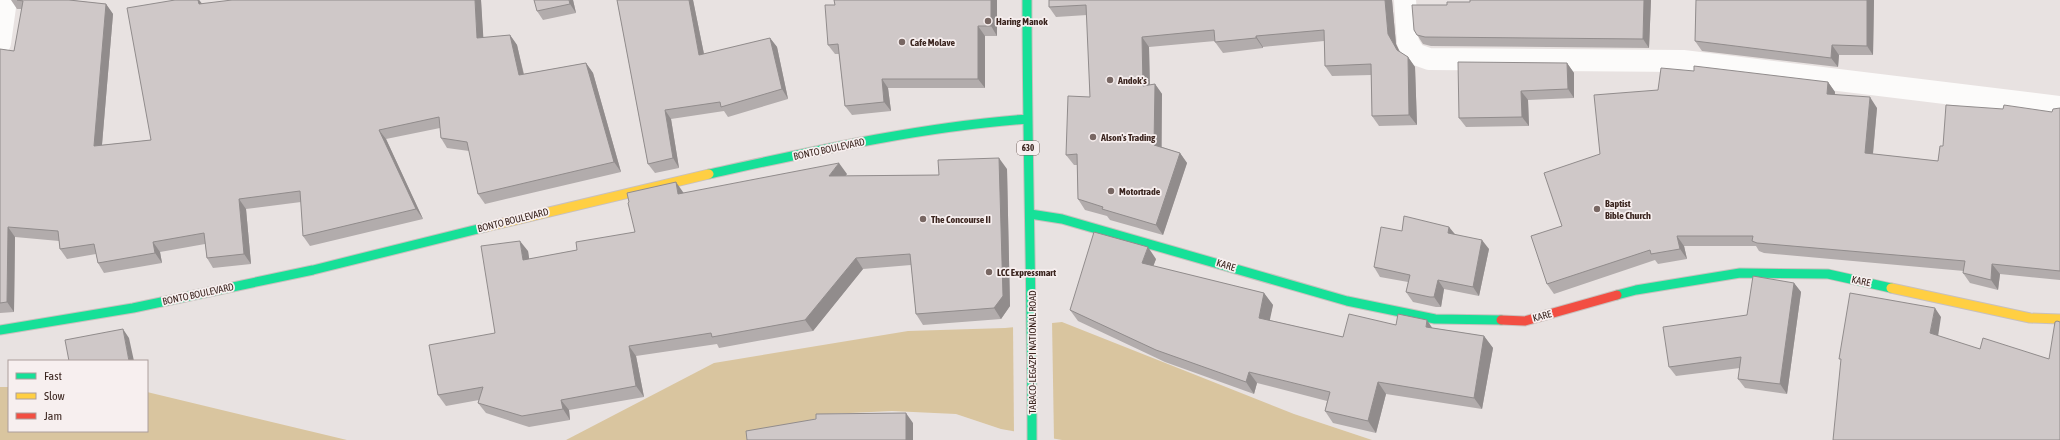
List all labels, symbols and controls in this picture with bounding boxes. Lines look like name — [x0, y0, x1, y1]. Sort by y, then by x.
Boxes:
marker: Haring Manok — [983, 16, 993, 26]
place label: Haring Manok — [996, 16, 1048, 27]
marker: Cafe Molave — [897, 37, 907, 47]
place label: Cafe Molave — [910, 37, 956, 48]
marker: Andok's — [1105, 75, 1115, 85]
place label: Andok's — [1117, 75, 1147, 86]
marker: Alson's Trading — [1088, 132, 1098, 142]
place label: Alson's Trading — [1100, 132, 1156, 143]
street label: BONTO BOULEVARD — [792, 136, 866, 162]
road number: 630 — [1017, 141, 1039, 155]
marker: Motortrade — [1106, 186, 1116, 196]
place label: Motortrade — [1119, 186, 1161, 197]
place label: Baptist Bible Church — [1605, 198, 1651, 221]
marker: Baptist Bible Church — [1592, 204, 1602, 214]
street label: BONTO BOULEVARD — [476, 206, 550, 234]
marker: The Concourse II — [918, 214, 928, 224]
place label: The Concourse II — [931, 214, 991, 225]
street label: KARE — [1215, 257, 1237, 273]
marker: LCC Expressmart — [984, 267, 994, 277]
place label: LCC Expressmart — [997, 267, 1056, 278]
street label: KARE — [1851, 274, 1872, 289]
street label: BONTO BOULEVARD — [161, 281, 235, 307]
street label: TABACO-LEGAZPI NATIONAL ROAD — [1027, 290, 1038, 414]
street label: KARE — [1531, 308, 1553, 324]
legend — [8, 360, 148, 432]
text: Fast — [44, 369, 62, 383]
text: Slow — [44, 389, 65, 403]
text: Jam — [44, 409, 62, 423]

